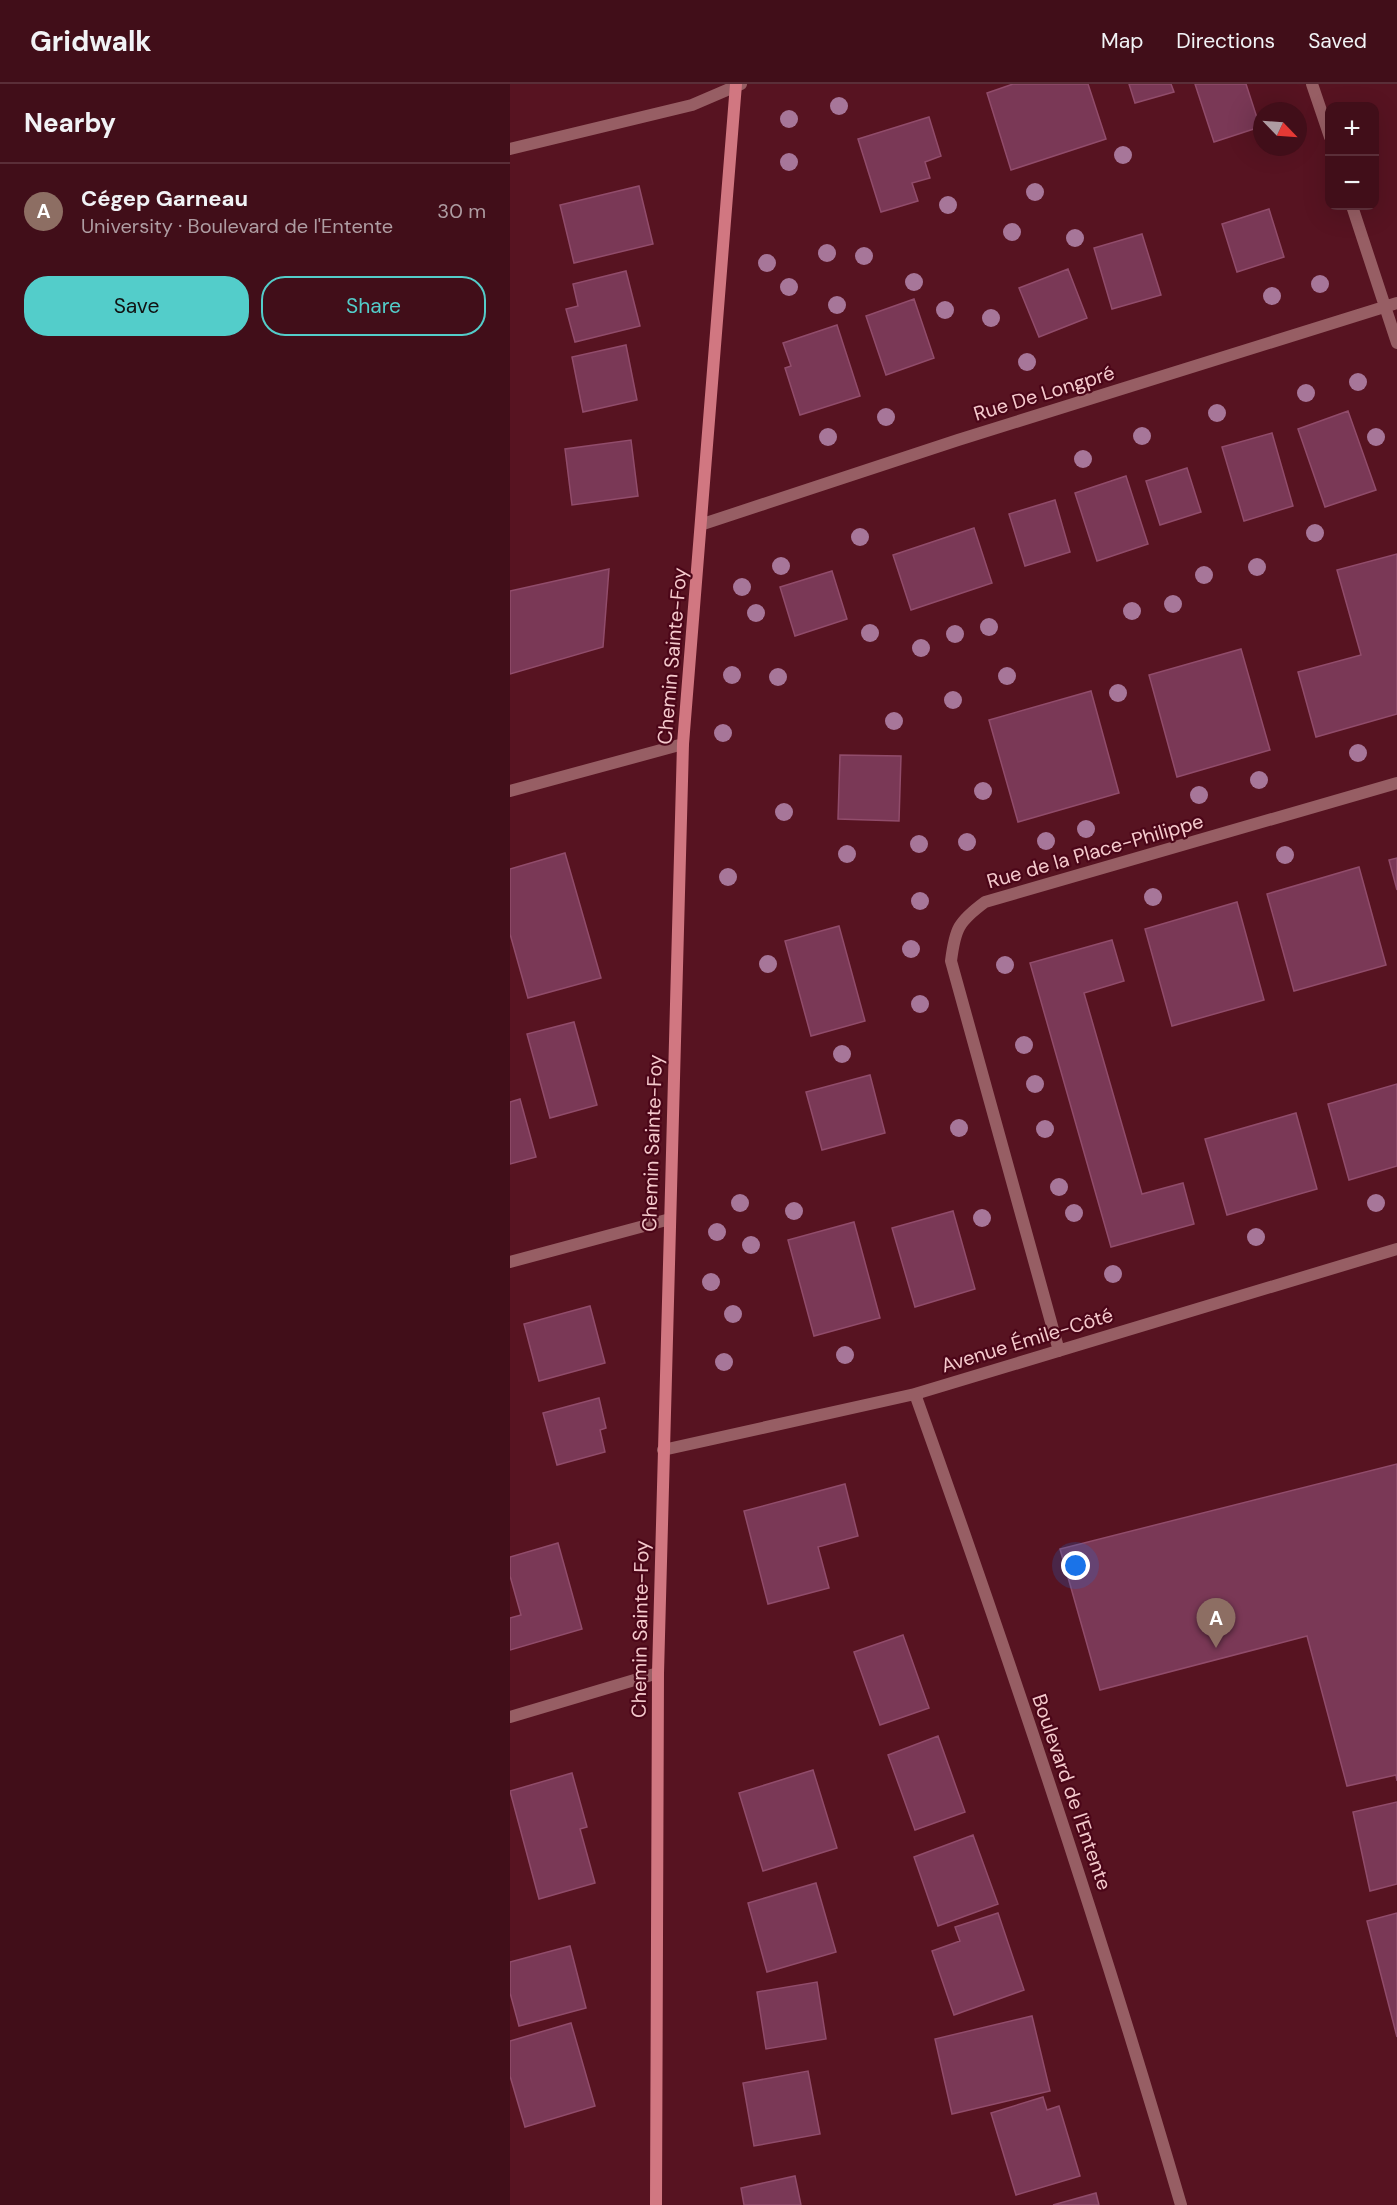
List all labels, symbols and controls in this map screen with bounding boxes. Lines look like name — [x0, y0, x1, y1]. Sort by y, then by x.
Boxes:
text: Gridwalk — [30, 23, 152, 60]
text: Map — [1101, 27, 1143, 55]
text: Directions — [1176, 27, 1275, 55]
text: Saved — [1308, 27, 1367, 55]
north arrow — [1253, 102, 1307, 156]
map controls — [1325, 102, 1379, 210]
button: + — [1325, 102, 1379, 156]
text: Nearby — [24, 106, 116, 140]
button: − — [1325, 156, 1379, 210]
text: Cégep Garneau — [81, 184, 248, 213]
text: A — [36, 198, 51, 224]
text: 30 m — [437, 198, 486, 224]
text: University · Boulevard de l'Entente — [81, 213, 393, 239]
button: Save — [24, 276, 249, 336]
button: Share — [261, 276, 486, 336]
street label: Rue De Longpré — [970, 359, 1118, 427]
street label: Chemin Sainte-Foy — [651, 566, 693, 746]
street label: Rue de la Place-Philippe — [984, 808, 1206, 894]
street label: Chemin Sainte-Foy — [636, 1054, 668, 1232]
street label: Avenue Émile-Côté — [938, 1301, 1116, 1379]
street label: Chemin Sainte-Foy — [625, 1540, 655, 1718]
your location — [1061, 1551, 1090, 1580]
pin: A — [1196, 1598, 1236, 1648]
street label: Boulevard de l'Entente — [1026, 1691, 1118, 1893]

